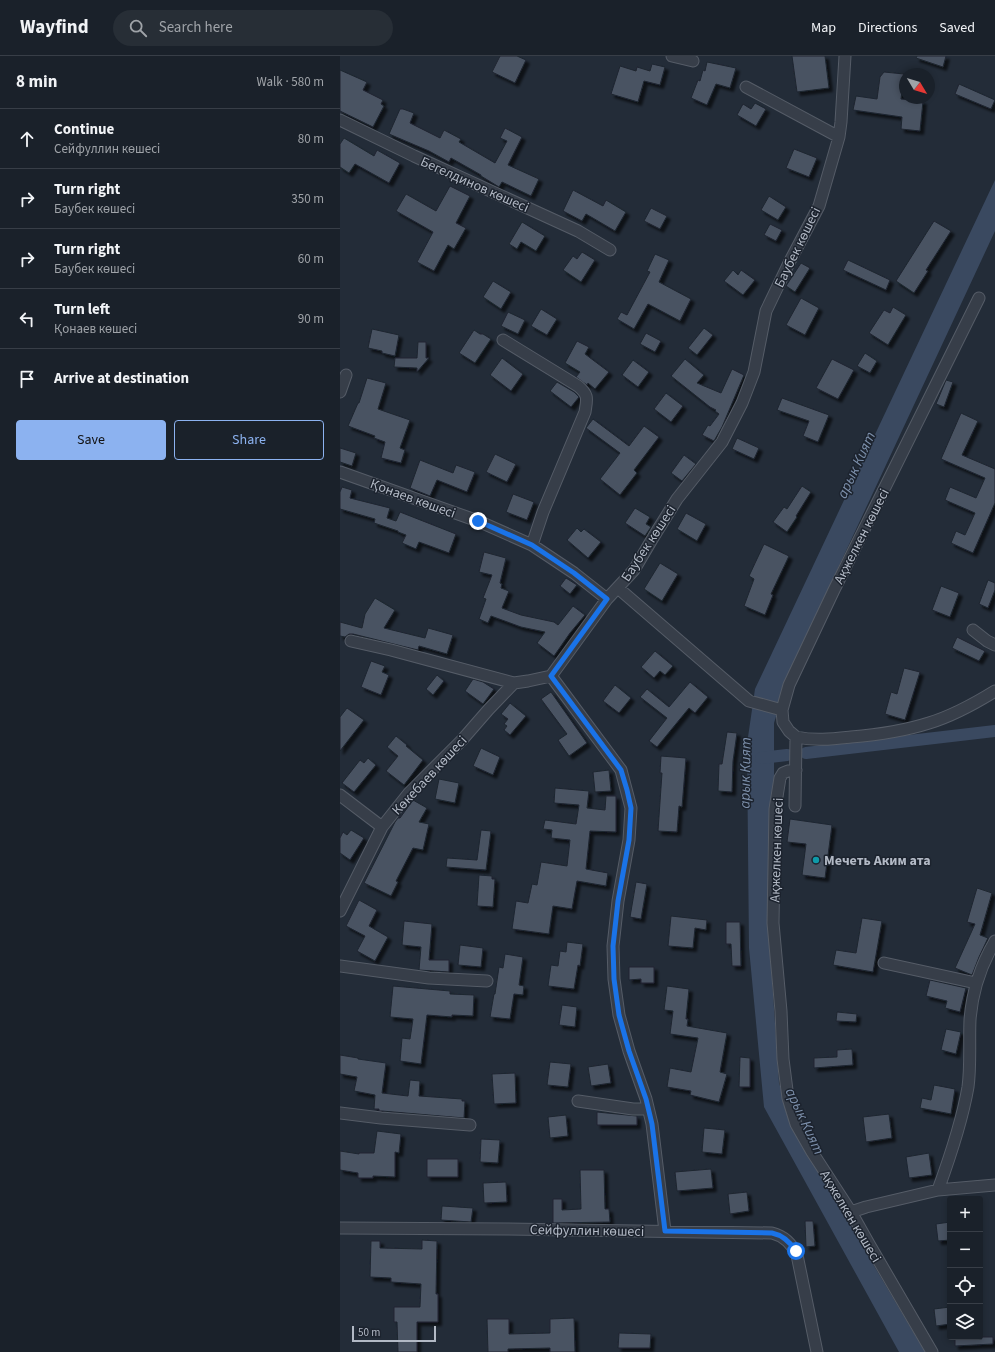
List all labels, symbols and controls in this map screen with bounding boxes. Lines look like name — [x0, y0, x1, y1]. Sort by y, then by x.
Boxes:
search box — [113, 10, 393, 46]
text: Wayfind — [20, 14, 89, 41]
icon: search — [127, 17, 149, 39]
text: Search here — [159, 17, 233, 38]
text: Map — [811, 18, 836, 38]
text: Directions — [858, 18, 917, 38]
text: Saved — [939, 18, 975, 38]
north arrow — [899, 68, 935, 104]
text: 8 min — [16, 70, 57, 94]
text: Walk · 580 m — [256, 73, 324, 91]
text: Continue — [54, 119, 114, 140]
icon: ahead — [16, 128, 38, 150]
text: 80 m — [298, 130, 324, 148]
text: Сейфуллин көшесі — [54, 140, 160, 158]
street label: Бегелдинов көшесі — [417, 152, 532, 218]
text: Turn right — [54, 179, 120, 200]
icon: right — [16, 188, 38, 210]
text: 350 m — [291, 190, 324, 208]
text: Баубек көшесі — [54, 200, 135, 218]
street label: Баубек көшесі — [770, 204, 826, 291]
text: Turn right — [54, 239, 120, 260]
icon: right — [16, 248, 38, 270]
text: 60 m — [298, 250, 324, 268]
text: Баубек көшесі — [54, 260, 135, 278]
text: Turn left — [54, 299, 110, 320]
icon: left — [16, 308, 38, 330]
text: 90 m — [298, 310, 324, 328]
text: Қонаев көшесі — [54, 320, 137, 338]
icon: arrive — [16, 368, 38, 390]
text: Arrive at destination — [54, 368, 189, 389]
button: Save — [16, 420, 166, 460]
button: Share — [174, 420, 324, 460]
water label: арык Кият — [832, 428, 881, 502]
street label: Қонаев көшесі — [367, 474, 458, 524]
street label: Ақжелкен көшесі — [829, 485, 895, 588]
street label: Баубек көшесі — [617, 501, 681, 586]
route end — [469, 512, 487, 530]
street label: Көкебаев көшесі — [388, 732, 472, 820]
water label: арык Кият — [734, 737, 757, 809]
street label: Ақжелкен көшесі — [765, 797, 789, 903]
place label: Мечеть Аким ата — [824, 851, 931, 871]
marker: Мечеть Аким ата — [811, 855, 821, 865]
water label: арык Кият — [780, 1084, 829, 1158]
street label: Ақжелкен көшесі — [815, 1166, 886, 1267]
map controls — [947, 1196, 983, 1340]
button: + — [947, 1196, 983, 1232]
street label: Сейфуллин көшесі — [530, 1220, 644, 1242]
button: − — [947, 1232, 983, 1268]
route start — [787, 1242, 805, 1260]
button: locate — [947, 1268, 983, 1304]
button: layers — [947, 1304, 983, 1340]
scale bar — [352, 1324, 436, 1343]
text: 50 m — [358, 1325, 380, 1340]

